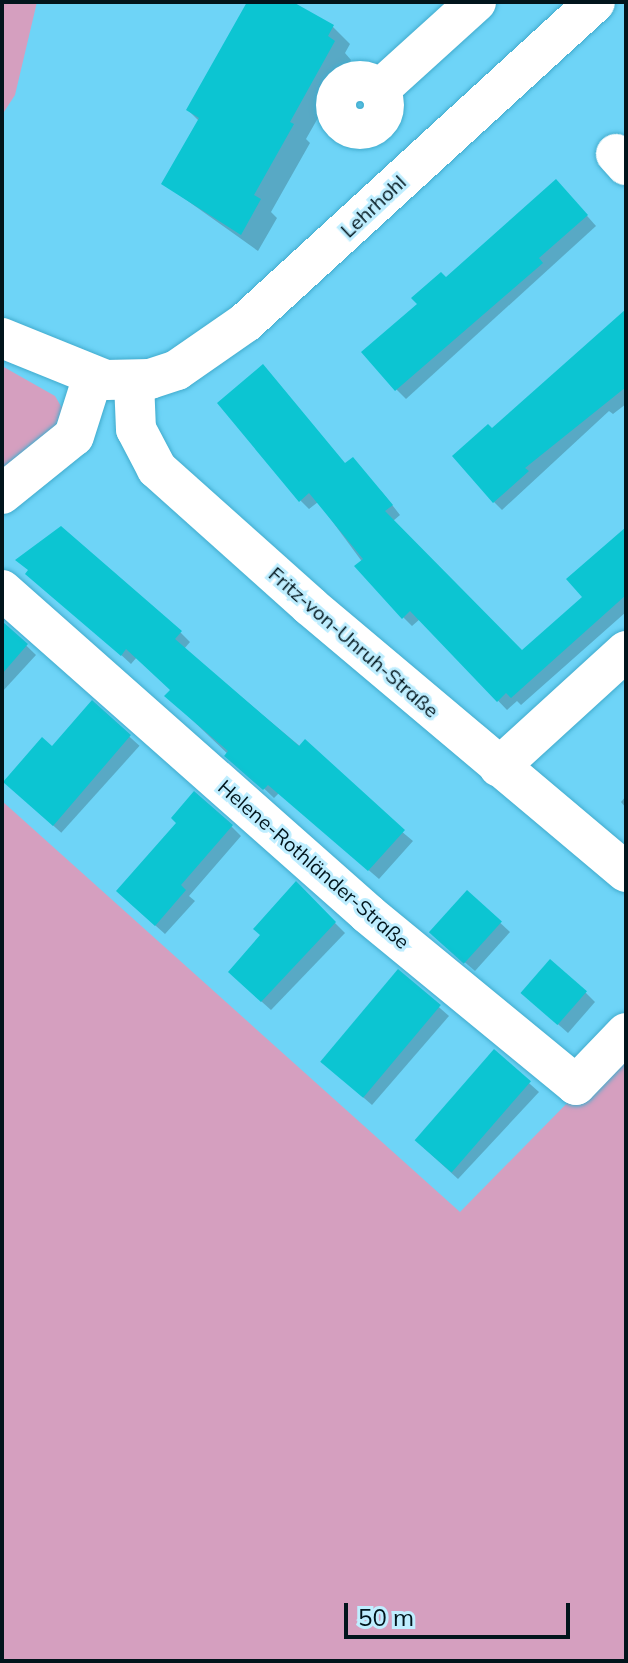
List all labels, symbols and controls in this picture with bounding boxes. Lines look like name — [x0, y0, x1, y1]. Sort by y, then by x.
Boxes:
street label: Lehrhohl — [335, 170, 411, 242]
street label: Fritz-von-Unruh-Straße — [264, 562, 444, 722]
street label: Helene-Rothländer-Straße — [214, 774, 414, 954]
scale bar — [348, 1587, 574, 1637]
text: 50 m — [358, 1602, 414, 1632]

